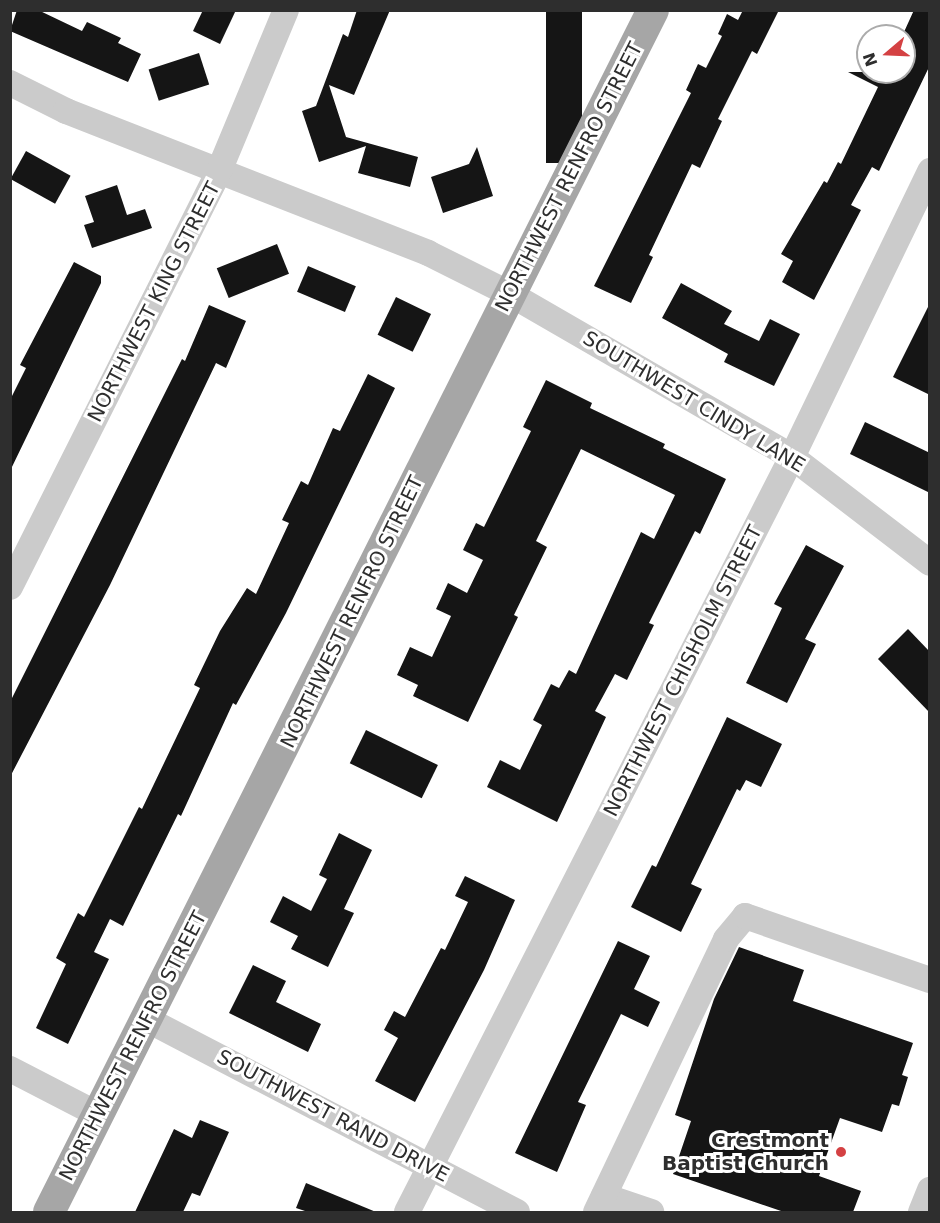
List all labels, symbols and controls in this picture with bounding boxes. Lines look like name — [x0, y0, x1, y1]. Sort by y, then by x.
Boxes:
north arrow — [856, 24, 916, 84]
street label: NORTHWEST RENFRO STREET — [490, 38, 648, 316]
text: N — [859, 50, 882, 69]
street label: NORTHWEST KING STREET — [83, 178, 225, 426]
street label: SOUTHWEST CINDY LANE — [579, 326, 809, 478]
street label: NORTHWEST RENFRO STREET — [276, 472, 428, 752]
street label: NORTHWEST CHISHOLM STREET — [599, 521, 767, 821]
street label: NORTHWEST RENFRO STREET — [54, 907, 212, 1185]
street label: SOUTHWEST RAND DRIVE — [213, 1045, 453, 1187]
place label: Crestmont Baptist Church — [662, 1128, 829, 1175]
marker: Crestmont Baptist Church — [834, 1145, 848, 1159]

